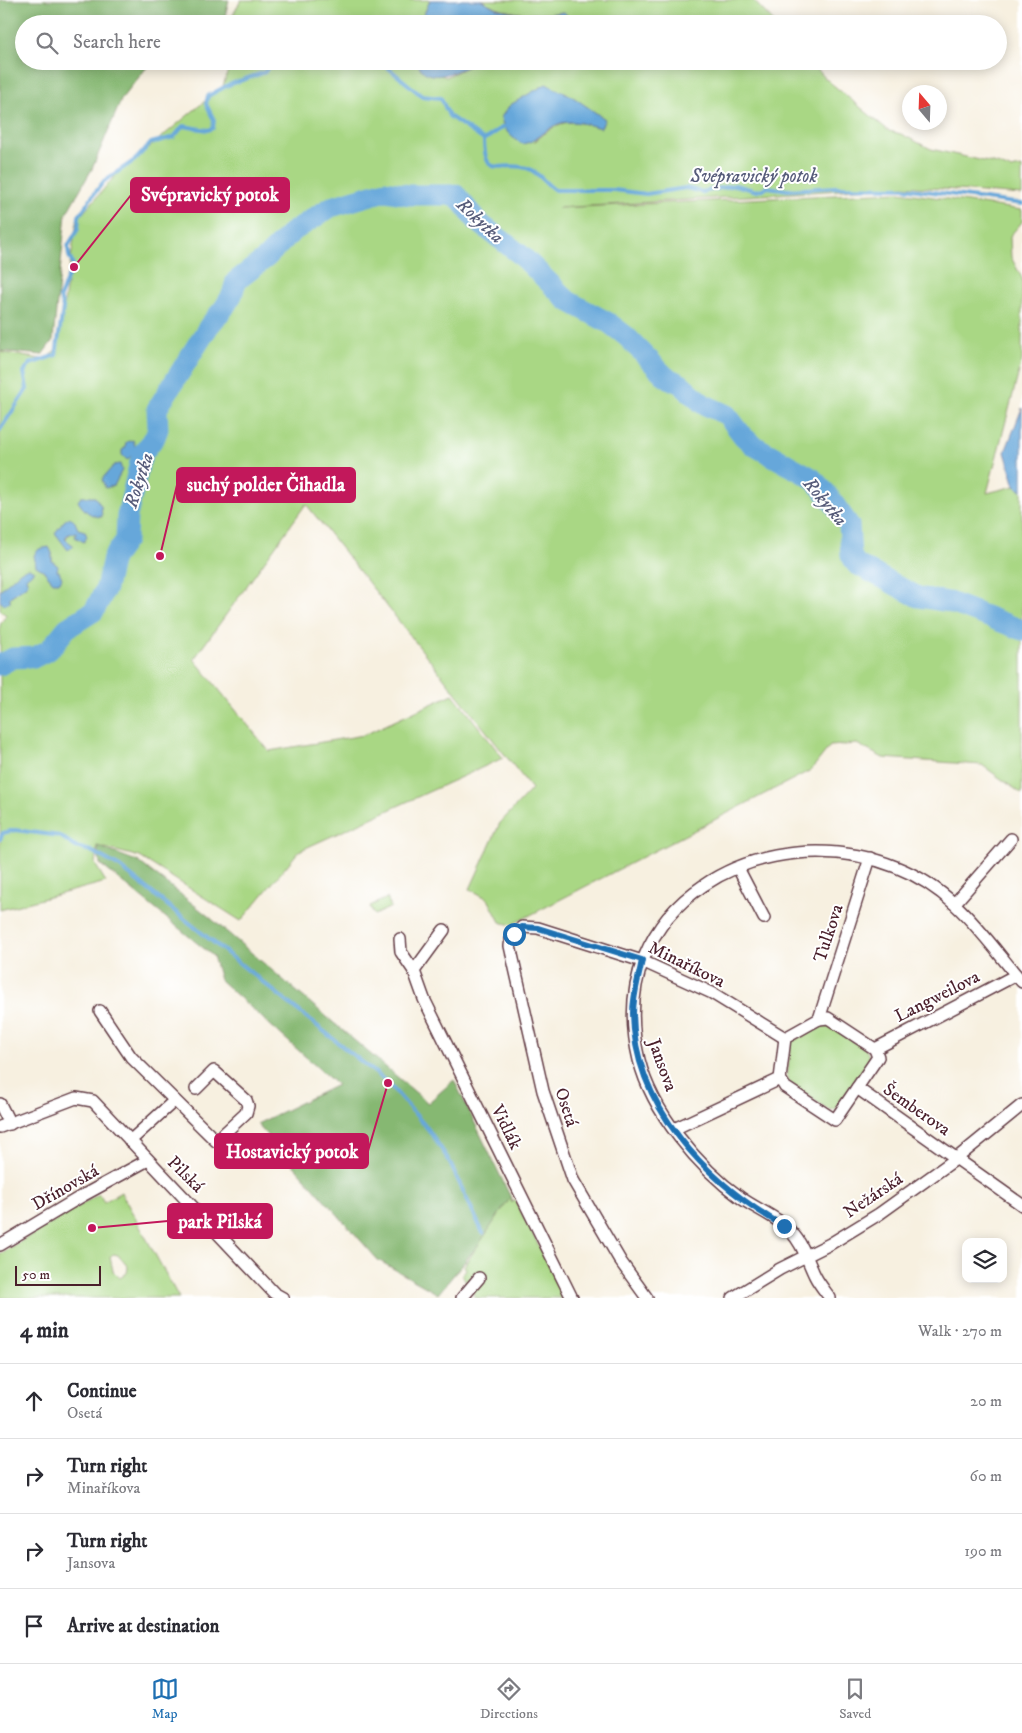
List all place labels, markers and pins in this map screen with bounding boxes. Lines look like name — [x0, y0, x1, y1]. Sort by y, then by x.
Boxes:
callout: Svépravický potok — [131, 178, 289, 212]
callout: suchý polder Čihadla — [177, 468, 355, 502]
callout: Hostavický potok — [215, 1134, 368, 1168]
callout: park Pilská — [168, 1204, 272, 1238]

